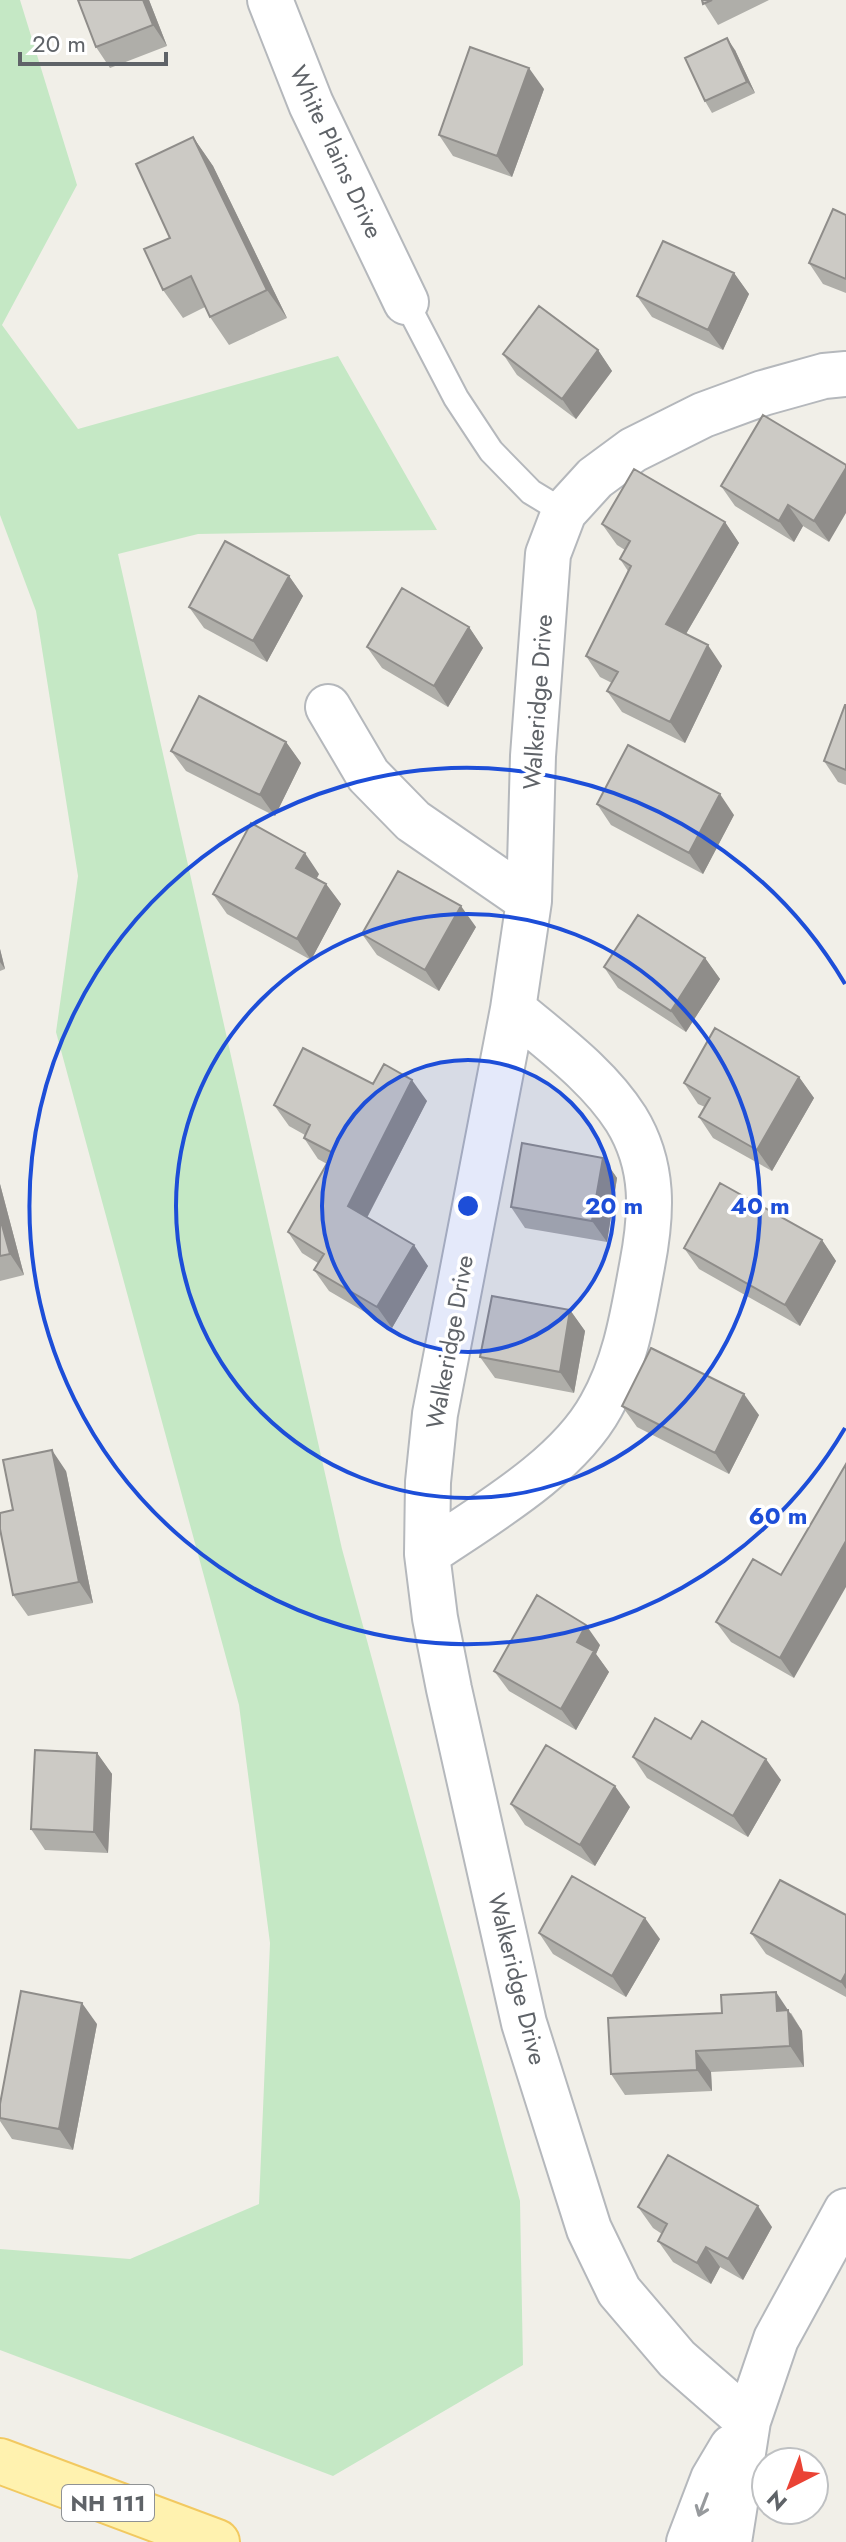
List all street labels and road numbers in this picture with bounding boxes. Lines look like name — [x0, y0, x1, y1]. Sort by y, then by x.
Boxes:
street label: White Plains Drive — [281, 60, 392, 244]
street label: Walkeridge Drive — [514, 613, 561, 791]
street label: Walkeridge Drive — [417, 1252, 482, 1431]
street label: Walkeridge Drive — [479, 1889, 556, 2068]
road number: NH 111 — [62, 2485, 154, 2521]

